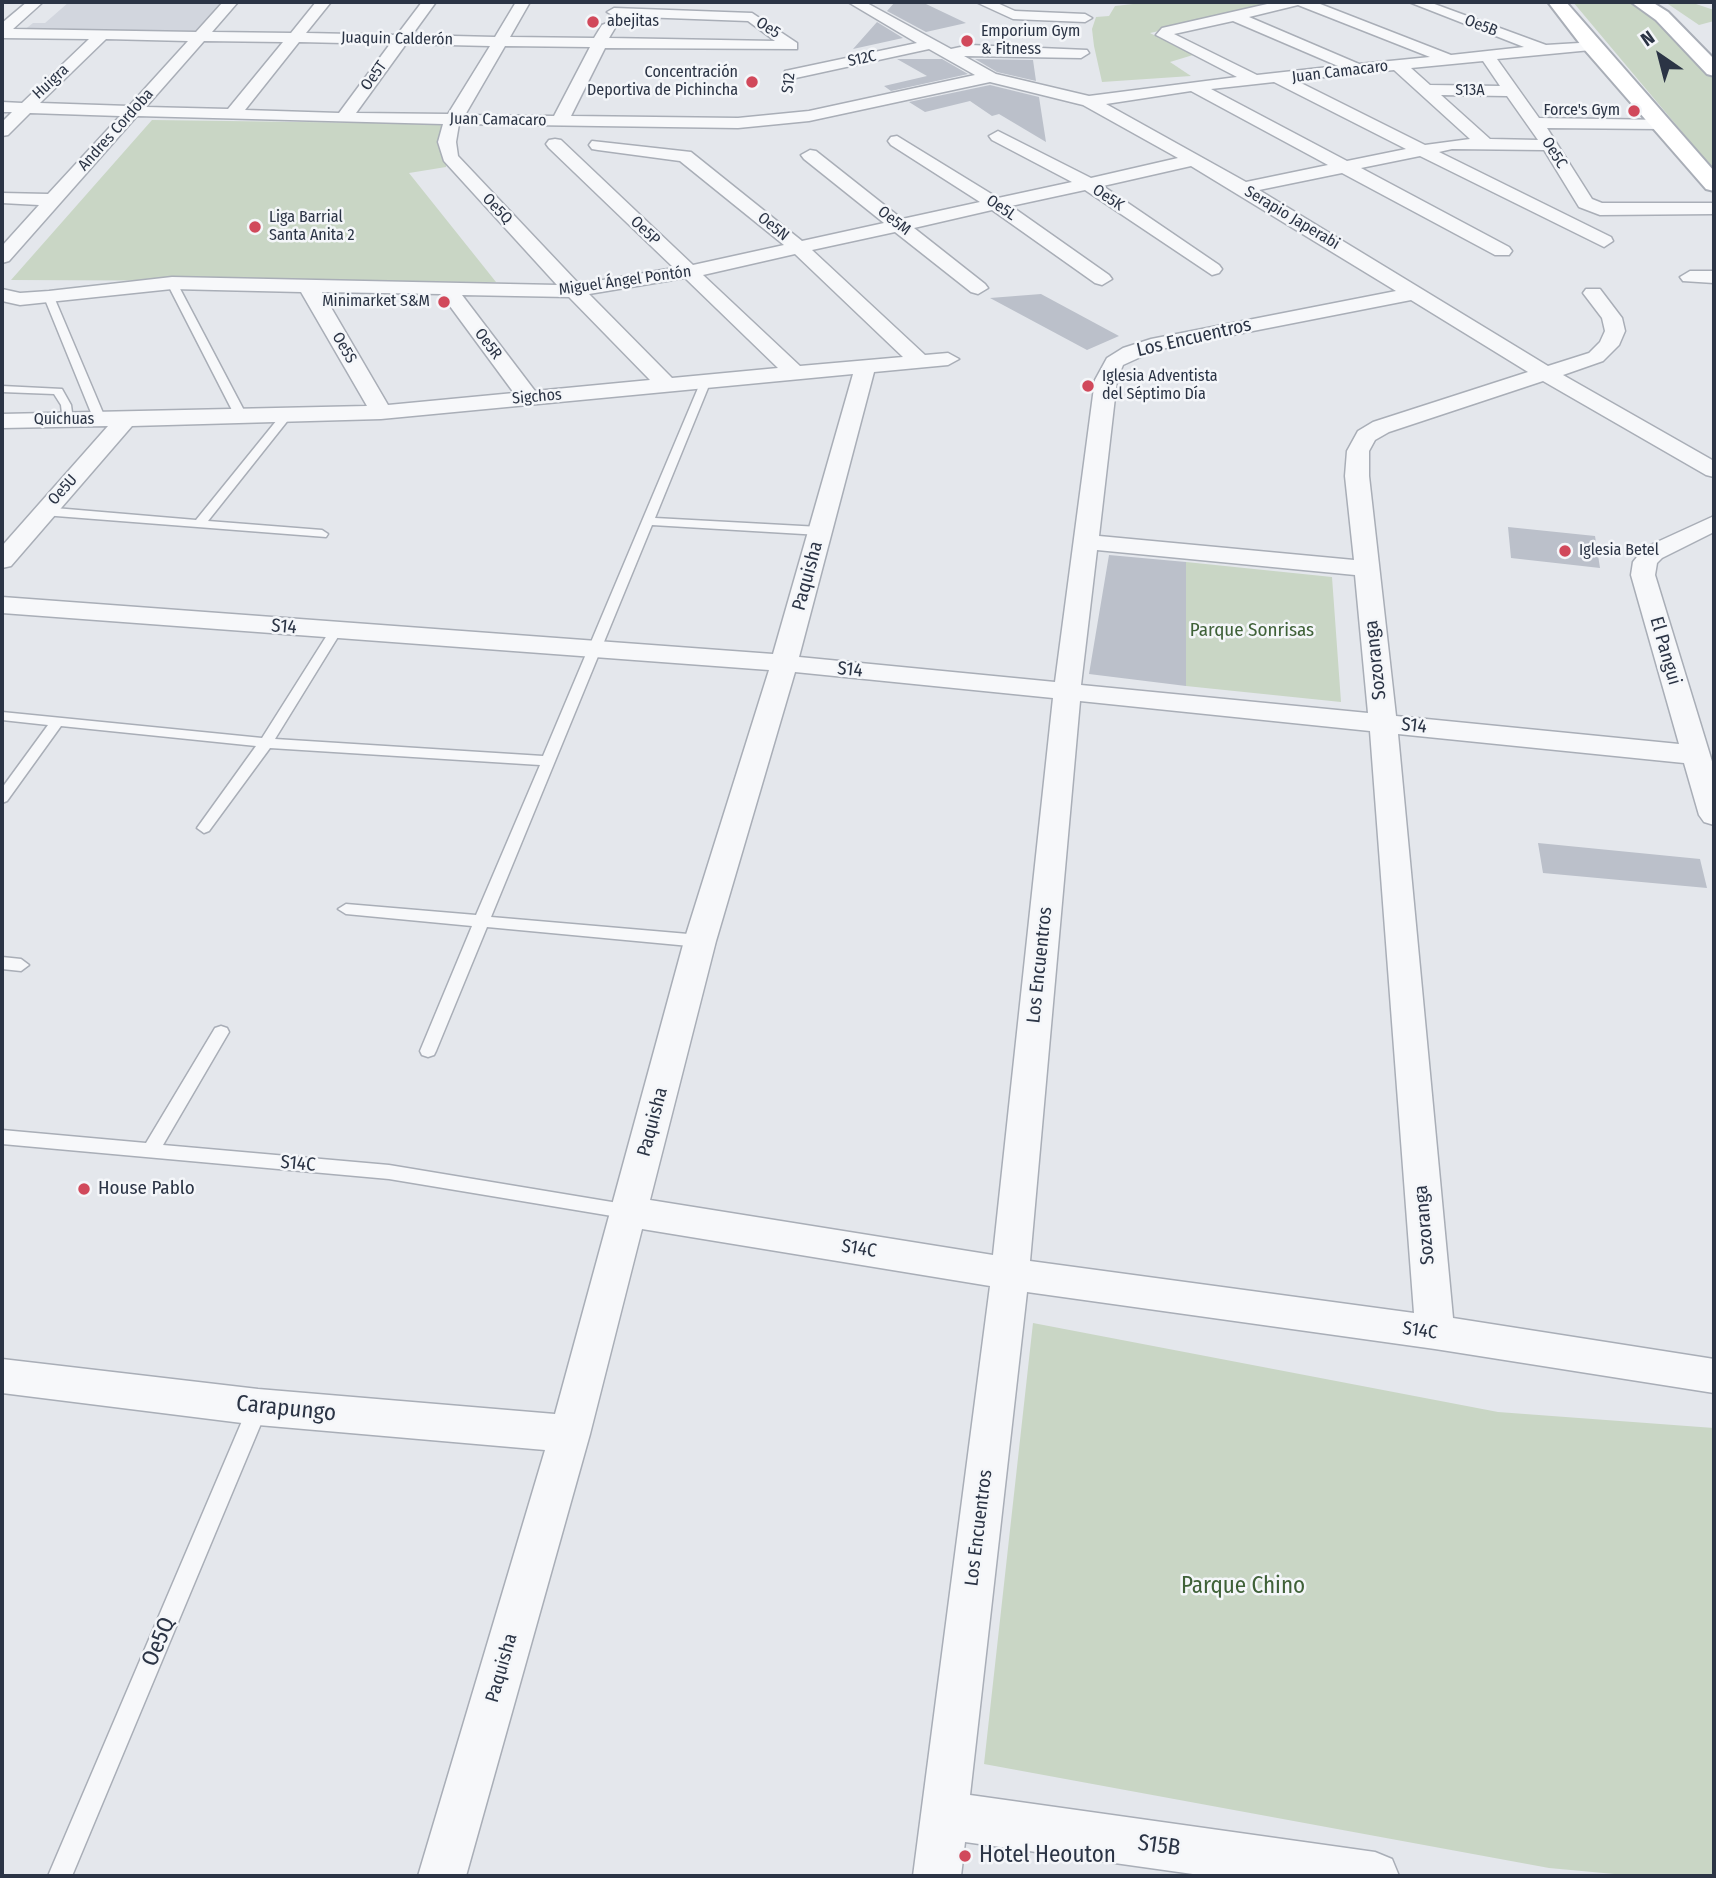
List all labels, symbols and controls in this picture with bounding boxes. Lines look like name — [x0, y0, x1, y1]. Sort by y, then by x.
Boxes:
street label: Oe5B — [1462, 11, 1500, 41]
place label: abejitas — [607, 12, 659, 32]
street label: Oe5 — [752, 13, 784, 43]
marker: abejitas — [585, 14, 601, 30]
north arrow — [1625, 21, 1695, 91]
place label: Emporium Gym & Fitness — [981, 22, 1080, 60]
text: N — [1636, 26, 1659, 51]
street label: Juaquin Calderón — [341, 28, 453, 50]
marker: Emporium Gym & Fitness — [959, 33, 975, 49]
street label: S12C — [846, 47, 878, 71]
street label: Oe5T — [357, 57, 391, 95]
street label: Juan Camacaro — [1291, 57, 1389, 87]
street label: Huigra — [29, 60, 73, 104]
place label: Concentración Deportiva de Pichincha — [587, 63, 738, 101]
street label: S12 — [778, 72, 800, 94]
marker: Concentración Deportiva de Pichincha — [744, 74, 760, 90]
street label: S13A — [1455, 81, 1485, 101]
street label: Andres Cordoba — [74, 85, 158, 175]
place label: Force's Gym — [1543, 101, 1620, 121]
marker: Force's Gym — [1626, 103, 1642, 119]
street label: Juan Camacaro — [449, 110, 547, 130]
street label: Oe5C — [1537, 134, 1571, 172]
street label: Oe5K — [1089, 181, 1127, 215]
street label: Serapio Japerabi — [1241, 182, 1343, 254]
street label: Oe5Q — [478, 190, 516, 228]
street label: Oe5L — [982, 191, 1020, 225]
street label: Oe5M — [874, 202, 914, 240]
place label: Liga Barrial Santa Anita 2 — [269, 208, 355, 246]
street label: Oe5N — [753, 209, 793, 245]
street label: Oe5P — [626, 212, 664, 250]
marker: Liga Barrial Santa Anita 2 — [247, 219, 263, 235]
street label: Miguel Ángel Pontón — [558, 262, 692, 300]
place label: Minimarket S&M — [322, 292, 430, 312]
marker: Minimarket S&M — [436, 294, 452, 310]
street label: Los Encuentros — [1134, 314, 1254, 362]
street label: Oe5R — [470, 325, 506, 363]
street label: Oe5S — [327, 329, 361, 367]
place label: Iglesia Adventista del Séptimo Día — [1102, 367, 1218, 405]
marker: Iglesia Adventista del Séptimo Día — [1080, 378, 1096, 394]
street label: Sigchos — [511, 385, 563, 409]
street label: Quichuas — [34, 410, 94, 430]
street label: Oe5U — [44, 471, 82, 509]
street label: Paquisha — [788, 539, 828, 613]
place label: Iglesia Betel — [1579, 541, 1659, 561]
marker: Iglesia Betel — [1557, 543, 1573, 559]
street label: El Pangui — [1644, 614, 1686, 688]
street label: S14 — [270, 615, 298, 639]
street label: Sozoranga — [1360, 619, 1392, 701]
park label: Parque Sonrisas — [1190, 620, 1314, 642]
street label: S14 — [836, 657, 864, 683]
street label: S14 — [1400, 713, 1428, 739]
street label: Los Encuentros — [1023, 906, 1057, 1024]
street label: Paquisha — [633, 1085, 673, 1159]
street label: S14C — [280, 1151, 316, 1177]
place label: House Pablo — [98, 1178, 195, 1200]
marker: House Pablo — [76, 1181, 92, 1197]
street label: Sozoranga — [1410, 1184, 1440, 1266]
street label: S14C — [840, 1235, 878, 1263]
street label: S14C — [1401, 1317, 1439, 1345]
street label: Carapungo — [235, 1390, 337, 1428]
street label: Los Encuentros — [961, 1469, 997, 1587]
park label: Parque Chino — [1181, 1573, 1305, 1601]
street label: Oe5Q — [136, 1613, 182, 1671]
street label: Paquisha — [481, 1631, 523, 1705]
street label: S15B — [1136, 1829, 1182, 1863]
place label: Hotel Heouton — [979, 1842, 1116, 1870]
marker: Hotel Heouton — [957, 1848, 973, 1864]

